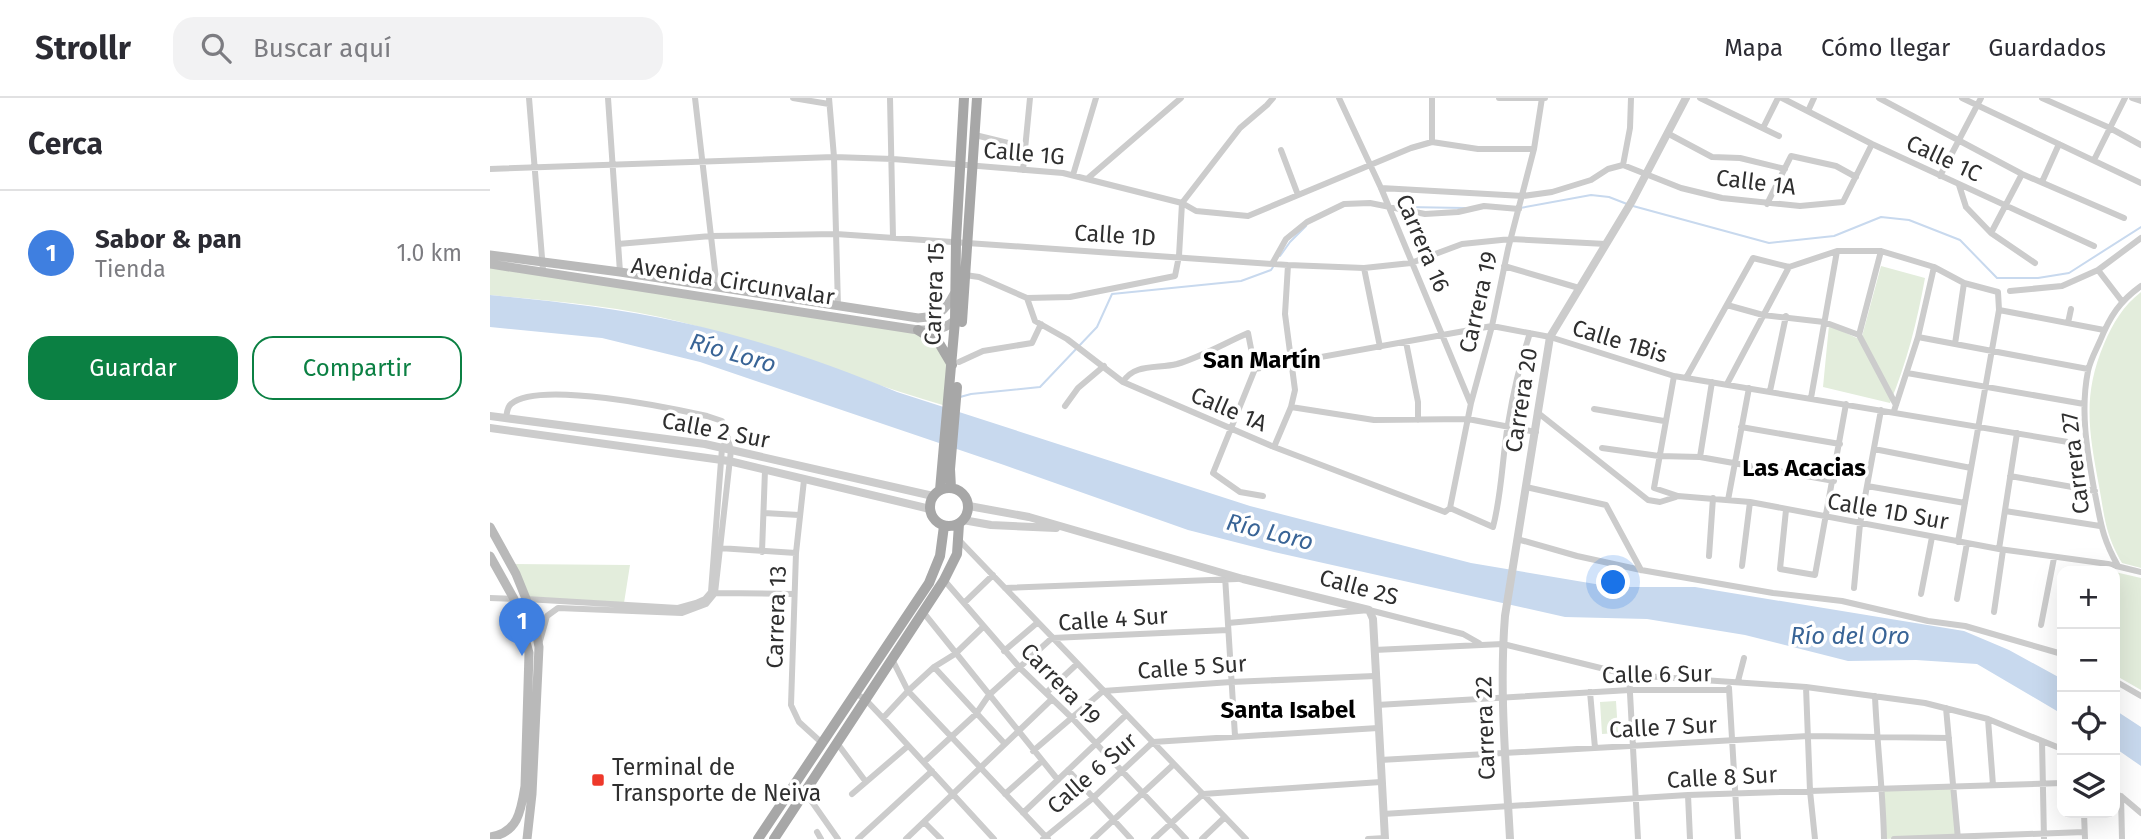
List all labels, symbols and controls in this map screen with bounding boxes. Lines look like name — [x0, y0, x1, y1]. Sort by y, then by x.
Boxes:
search box — [173, 17, 663, 80]
text: Strollr — [35, 28, 131, 68]
icon: search — [197, 29, 235, 67]
text: Buscar aquí — [253, 33, 391, 64]
text: Mapa — [1724, 34, 1783, 62]
text: Cómo llegar — [1821, 34, 1950, 62]
text: Guardados — [1988, 34, 2106, 62]
text: Cerca — [28, 126, 103, 162]
street label: Calle 1C — [1902, 128, 1986, 188]
street label: Calle 1G — [982, 136, 1066, 170]
street label: Calle 1A — [1715, 163, 1798, 201]
street label: Carrera 16 — [1390, 190, 1456, 296]
street label: Calle 1D — [1073, 218, 1157, 252]
text: Sabor & pan — [95, 224, 242, 255]
text: 1 — [46, 239, 56, 267]
text: 1.0 km — [396, 239, 462, 267]
street label: Carrera 15 — [918, 242, 950, 346]
street label: Carrera 19 — [1453, 248, 1503, 356]
street label: Avenida Circunvalar — [629, 251, 837, 311]
text: Tienda — [95, 255, 166, 283]
street label: Calle 1Bis — [1569, 313, 1671, 369]
water label: Río Loro — [687, 327, 779, 379]
button: Guardar — [28, 336, 238, 400]
button: Compartir — [252, 336, 462, 400]
district label: San Martín — [1203, 346, 1321, 374]
street label: Carrera 20 — [1499, 346, 1543, 454]
street label: Calle 1A — [1187, 380, 1272, 438]
street label: Calle 2 Sur — [660, 406, 772, 454]
street label: Carrera 27 — [2055, 410, 2095, 516]
district label: Las Acacias — [1742, 454, 1866, 482]
street label: Calle 1D Sur — [1825, 487, 1951, 535]
water label: Río Loro — [1224, 508, 1316, 556]
street label: Calle 2S — [1316, 563, 1402, 611]
street label: Carrera 13 — [760, 565, 792, 669]
your location — [1596, 565, 1630, 599]
map controls — [2057, 566, 2120, 818]
button: + — [2057, 566, 2120, 629]
pin: 1 — [499, 598, 545, 656]
street label: Calle 4 Sur — [1057, 601, 1169, 637]
water label: Río del Oro — [1790, 622, 1910, 650]
button: − — [2057, 629, 2120, 692]
street label: Carrera 19 — [1015, 637, 1107, 731]
street label: Calle 5 Sur — [1136, 649, 1248, 685]
street label: Calle 6 Sur — [1602, 659, 1712, 689]
street label: Carrera 22 — [1469, 675, 1501, 781]
button: locate — [2057, 692, 2120, 755]
district label: Santa Isabel — [1221, 696, 1356, 724]
street label: Calle 7 Sur — [1608, 710, 1718, 744]
street label: Calle 6 Sur — [1041, 726, 1143, 820]
place label: Terminal de Transporte de Neiva — [612, 753, 821, 807]
button: layers — [2057, 755, 2120, 818]
street label: Calle 8 Sur — [1666, 760, 1778, 794]
marker: Terminal de Transporte de Neiva — [590, 772, 606, 788]

